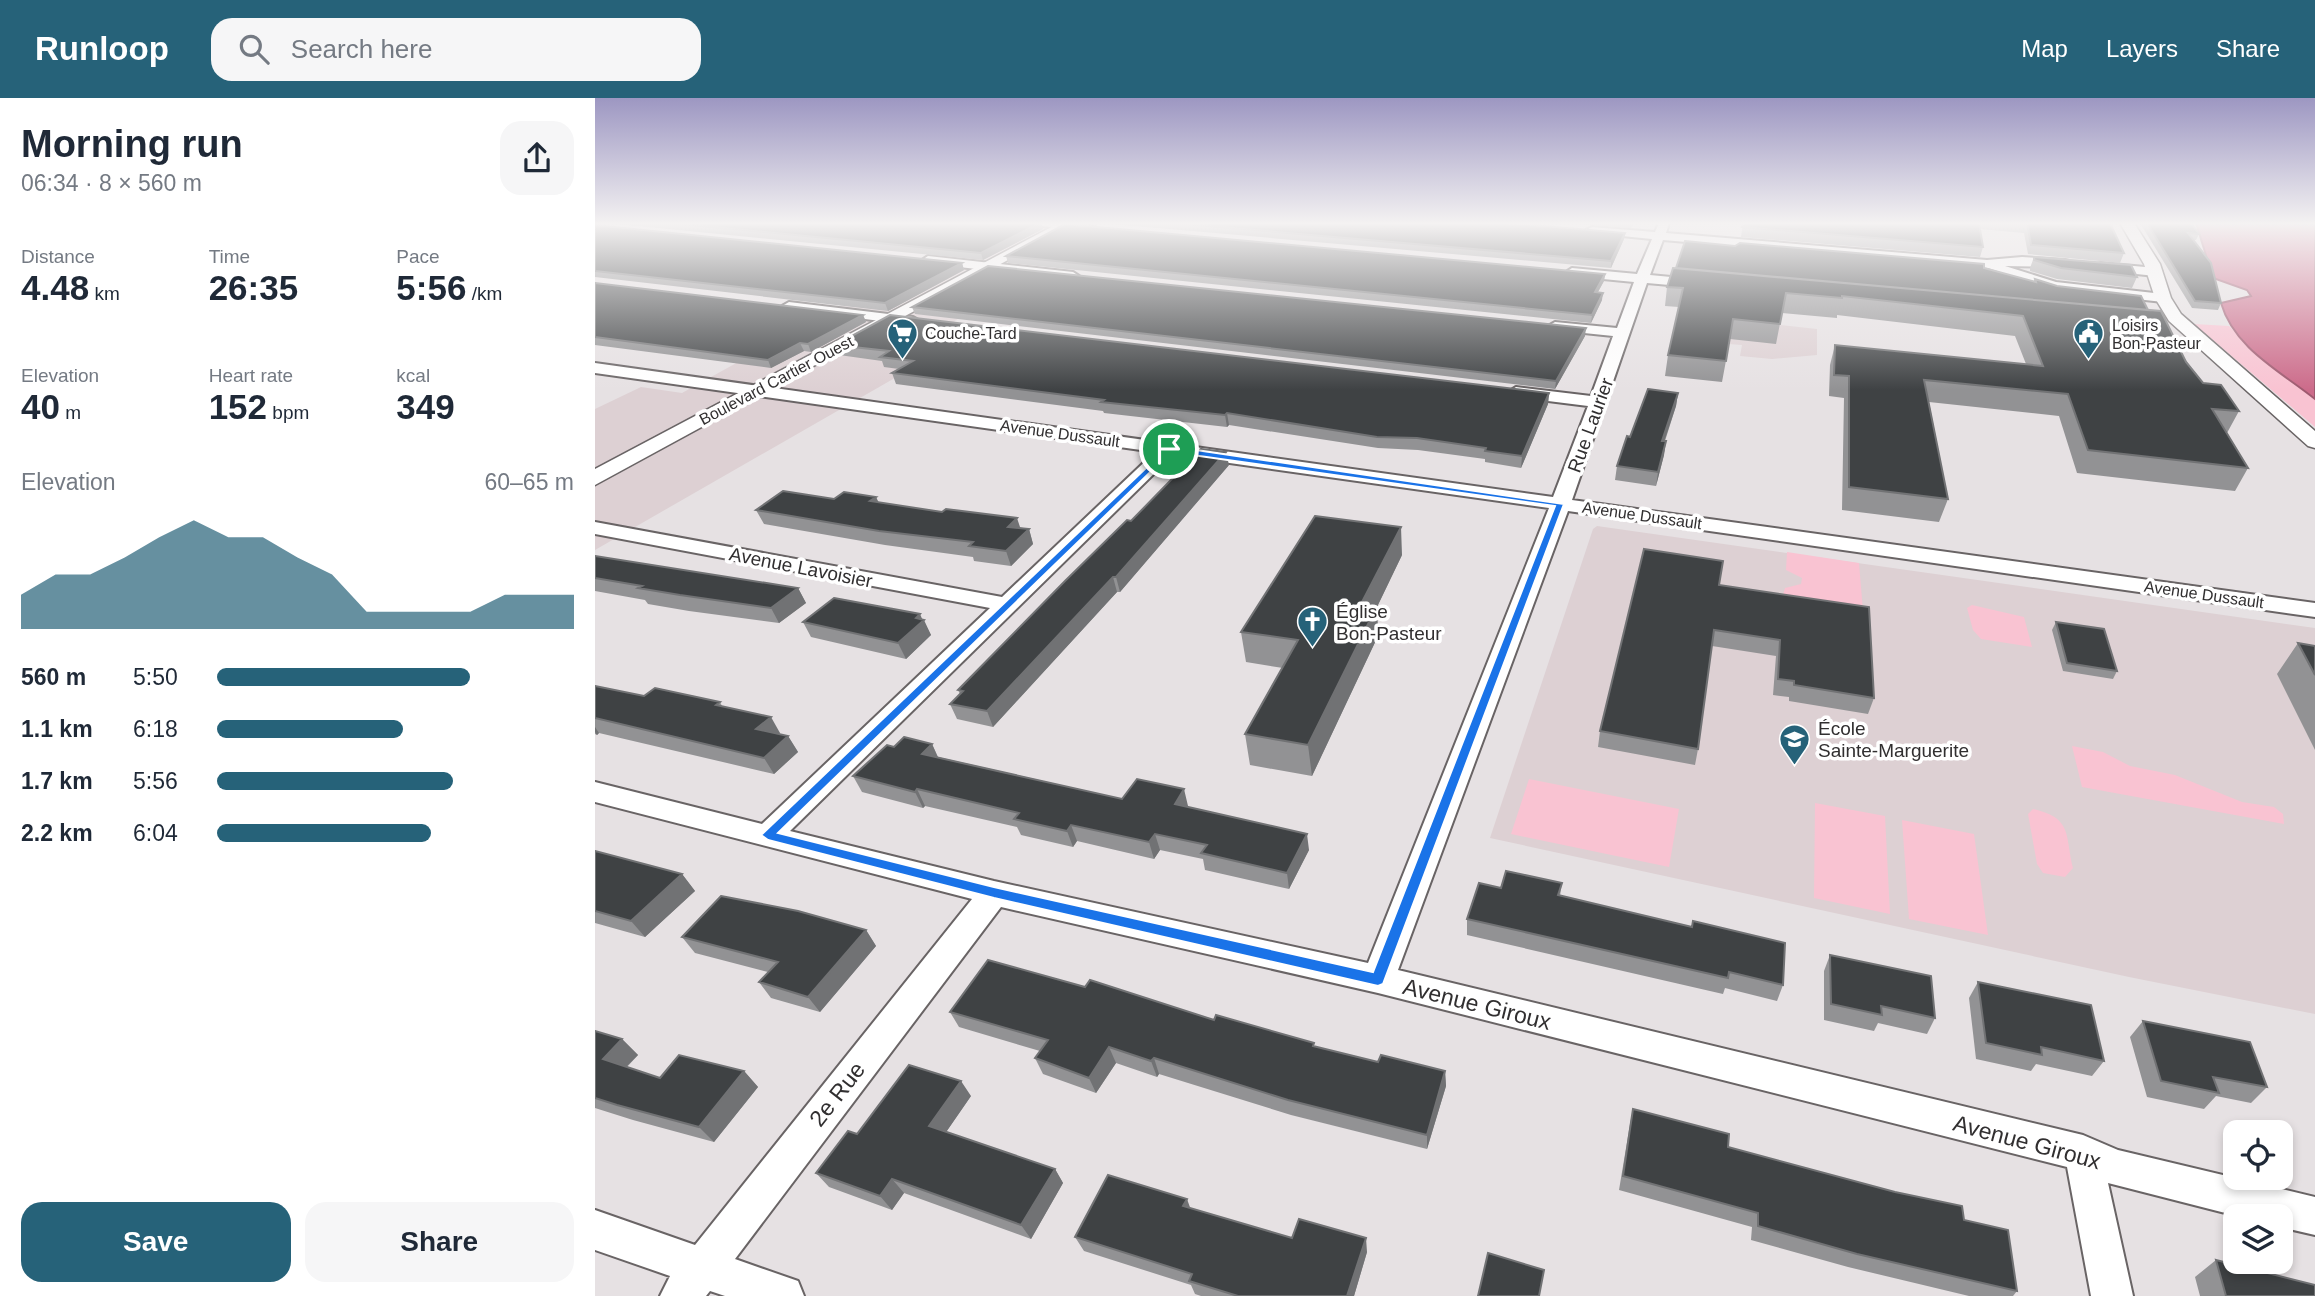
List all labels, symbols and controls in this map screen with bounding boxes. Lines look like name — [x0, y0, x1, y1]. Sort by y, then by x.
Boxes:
search box — [211, 18, 701, 81]
text: Runloop — [35, 30, 169, 67]
icon: search — [235, 30, 273, 68]
text: Search here — [291, 34, 432, 64]
text: Map — [2021, 35, 2068, 62]
text: Layers — [2106, 35, 2178, 62]
text: Share — [2216, 35, 2280, 62]
button: share — [500, 121, 574, 195]
text: Morning run — [21, 123, 243, 165]
text: 06:34 · 8 × 560 m — [21, 170, 202, 196]
text: Distance — [21, 246, 95, 267]
text: Time — [209, 246, 250, 267]
text: Pace — [396, 246, 440, 267]
text: 4.48 — [21, 268, 89, 307]
text: 26:35 — [209, 268, 298, 307]
text: 5:56 — [396, 268, 466, 307]
text: km — [89, 283, 120, 304]
text: /km — [466, 283, 502, 304]
supermarket icon: Couche-Tard — [885, 316, 919, 360]
public building icon: Loisirs Bon-Pasteur — [2072, 317, 2106, 361]
place label: Loisirs Bon-Pasteur — [2112, 317, 2202, 352]
place label: Couche-Tard — [925, 325, 1017, 342]
street label: Boulevard Cartier Ouest — [696, 332, 856, 428]
text: Elevation — [21, 365, 99, 386]
text: Heart rate — [209, 365, 293, 386]
text: kcal — [396, 365, 430, 386]
street label: Rue Laurier — [1564, 374, 1618, 475]
text: 40 — [21, 387, 60, 426]
text: 152 — [209, 387, 267, 426]
text: 349 — [396, 387, 455, 426]
text: m — [60, 402, 81, 423]
text: bpm — [267, 402, 309, 423]
street label: Avenue Dussault — [999, 417, 1121, 450]
pin — [1139, 419, 1199, 479]
icon: arrive — [1150, 430, 1188, 468]
text: Elevation — [21, 469, 116, 495]
text: 60–65 m — [484, 469, 574, 495]
street label: Avenue Dussault — [1581, 499, 1703, 532]
street label: Avenue Lavoisier — [728, 543, 875, 592]
street label: Avenue Dussault — [2143, 578, 2265, 611]
place label: Église Bon-Pasteur — [1336, 601, 1442, 644]
church icon: Église Bon-Pasteur — [1296, 605, 1330, 649]
text: 560 m — [21, 664, 86, 690]
text: 5:50 — [133, 664, 178, 690]
text: 1.1 km — [21, 716, 93, 742]
text: 6:18 — [133, 716, 178, 742]
place label: École Sainte-Marguerite — [1818, 718, 1969, 761]
school or university icon: École Sainte-Marguerite — [1778, 722, 1812, 766]
text: 1.7 km — [21, 768, 93, 794]
text: 5:56 — [133, 768, 178, 794]
text: 2.2 km — [21, 820, 93, 846]
text: 6:04 — [133, 820, 178, 846]
street label: Avenue Giroux — [1400, 973, 1554, 1035]
street label: 2e Rue — [804, 1057, 870, 1131]
street label: Avenue Giroux — [1950, 1110, 2104, 1174]
map controls — [2223, 1120, 2293, 1274]
button: locate — [2223, 1120, 2293, 1190]
button: Save — [21, 1202, 291, 1282]
button: Share — [305, 1202, 574, 1282]
button: layers — [2223, 1204, 2293, 1274]

